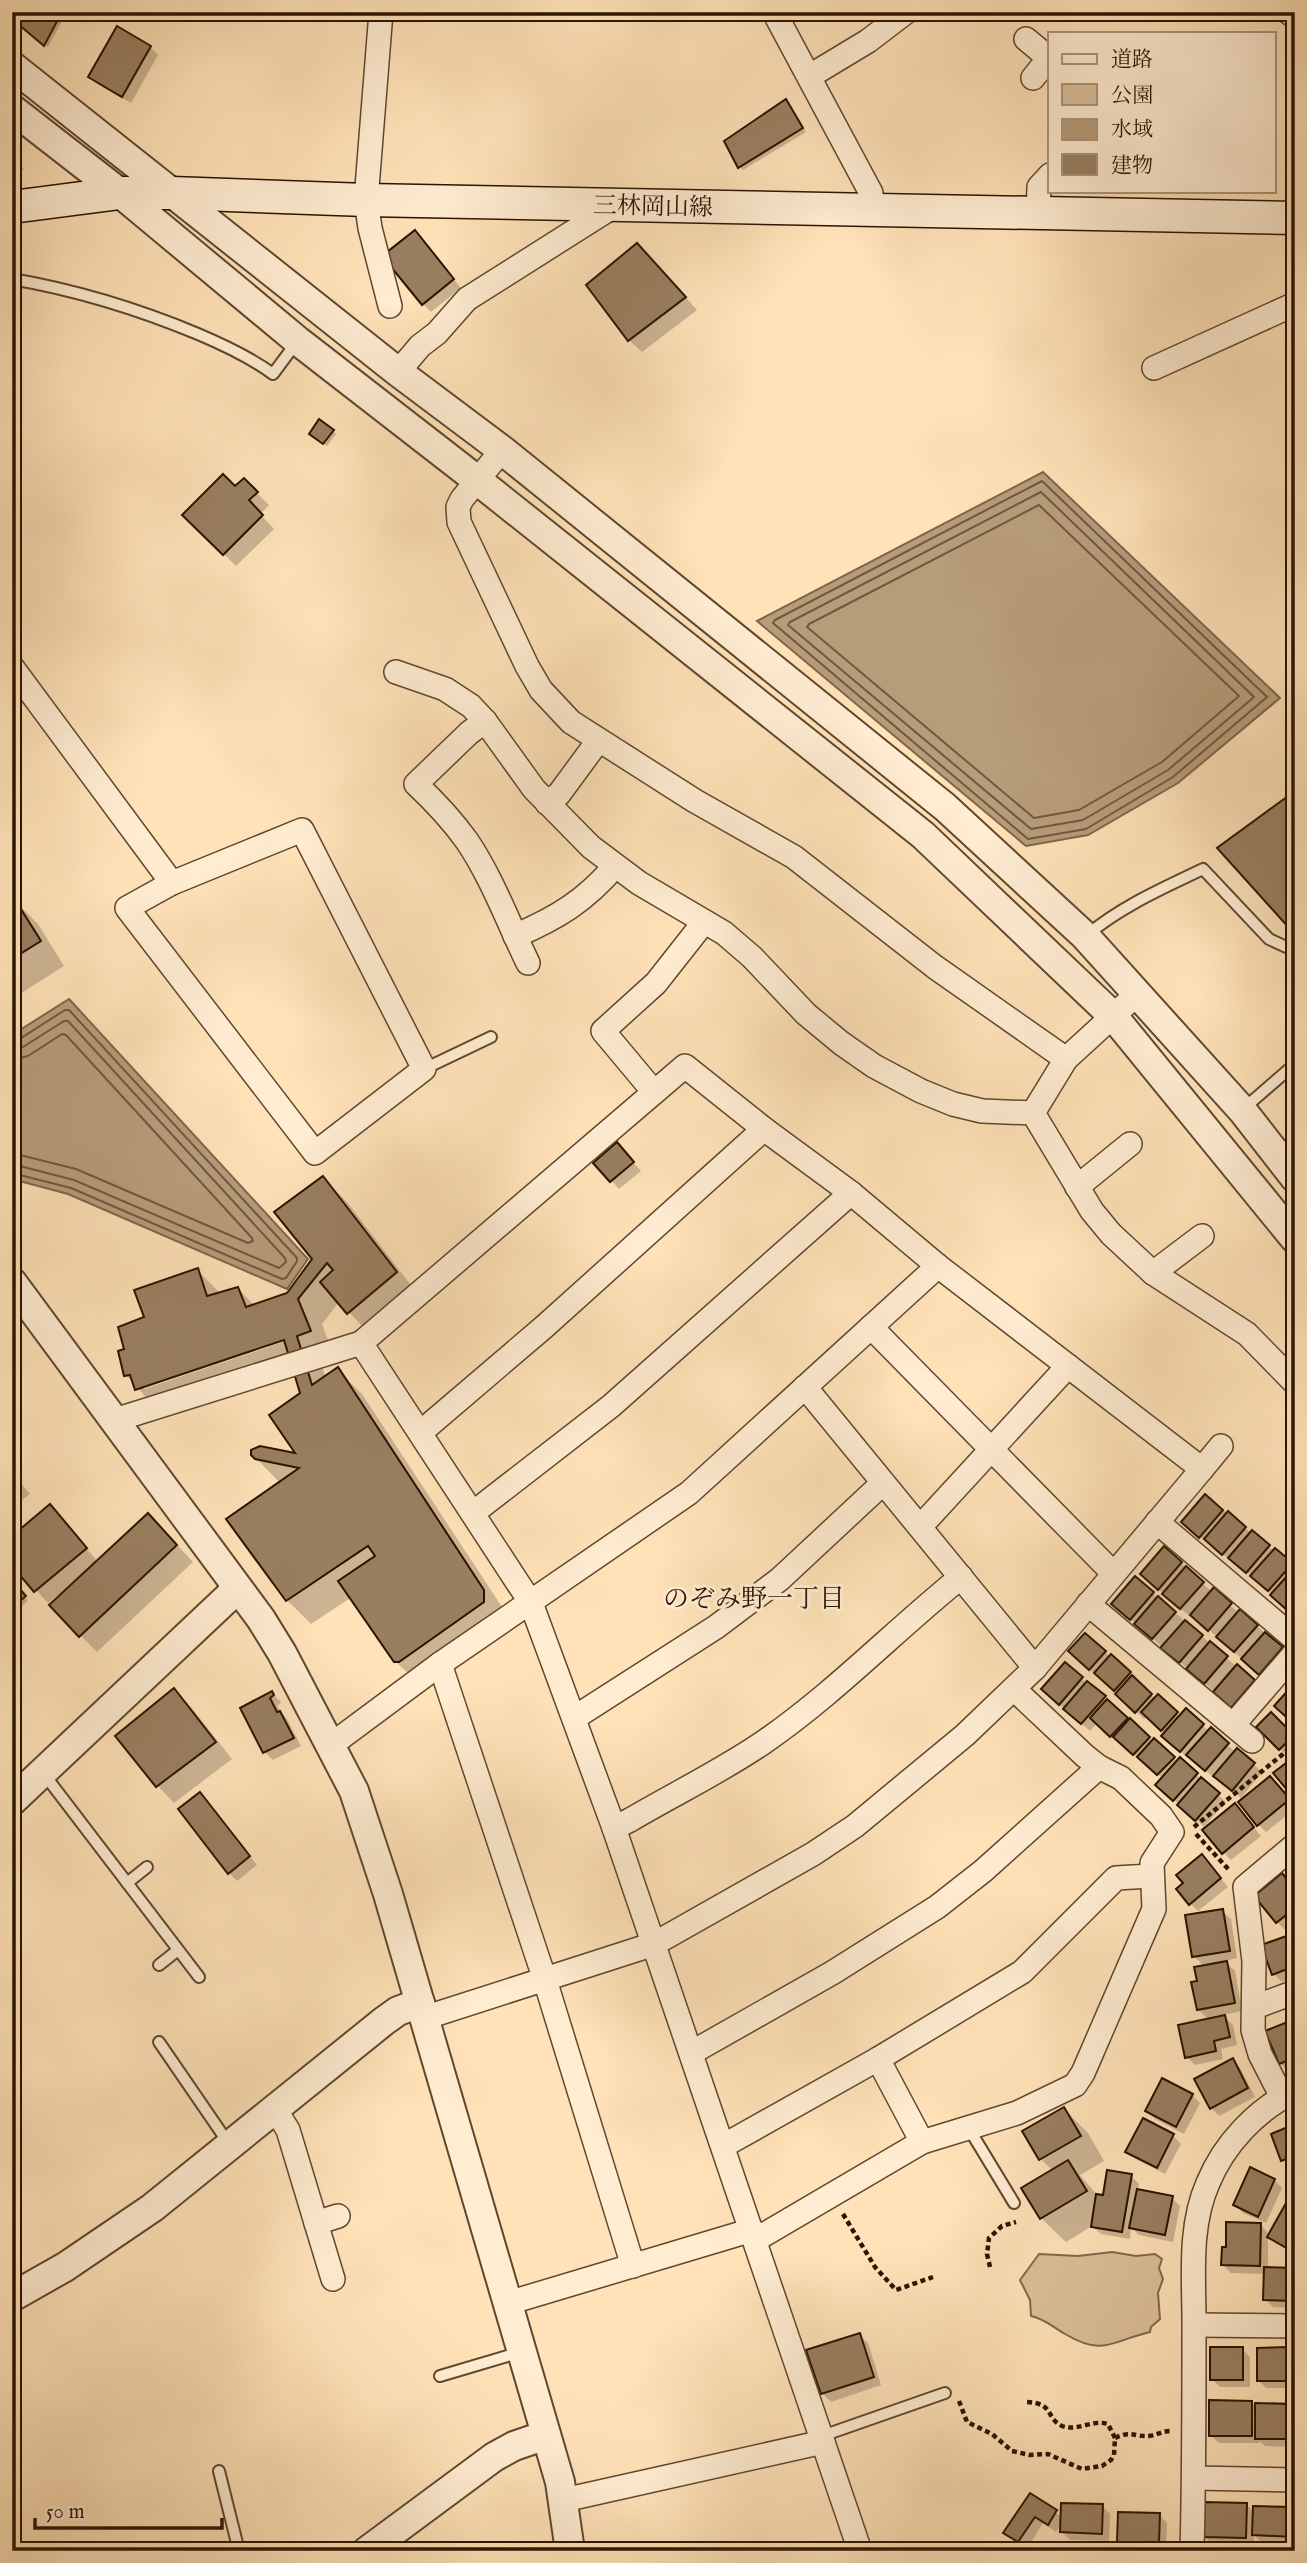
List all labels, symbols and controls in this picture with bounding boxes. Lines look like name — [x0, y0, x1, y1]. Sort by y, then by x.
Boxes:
legend — [1048, 32, 1276, 192]
text: 道路 — [1111, 47, 1153, 74]
text: 公園 — [1111, 83, 1153, 110]
text: 水域 — [1111, 117, 1153, 144]
text: 建物 — [1111, 153, 1153, 180]
street label: 三林岡山線 — [593, 191, 713, 224]
district label: のぞみ野一丁目 — [663, 1583, 845, 1616]
scale bar — [35, 2486, 222, 2530]
text: 50 m — [46, 2499, 85, 2526]

